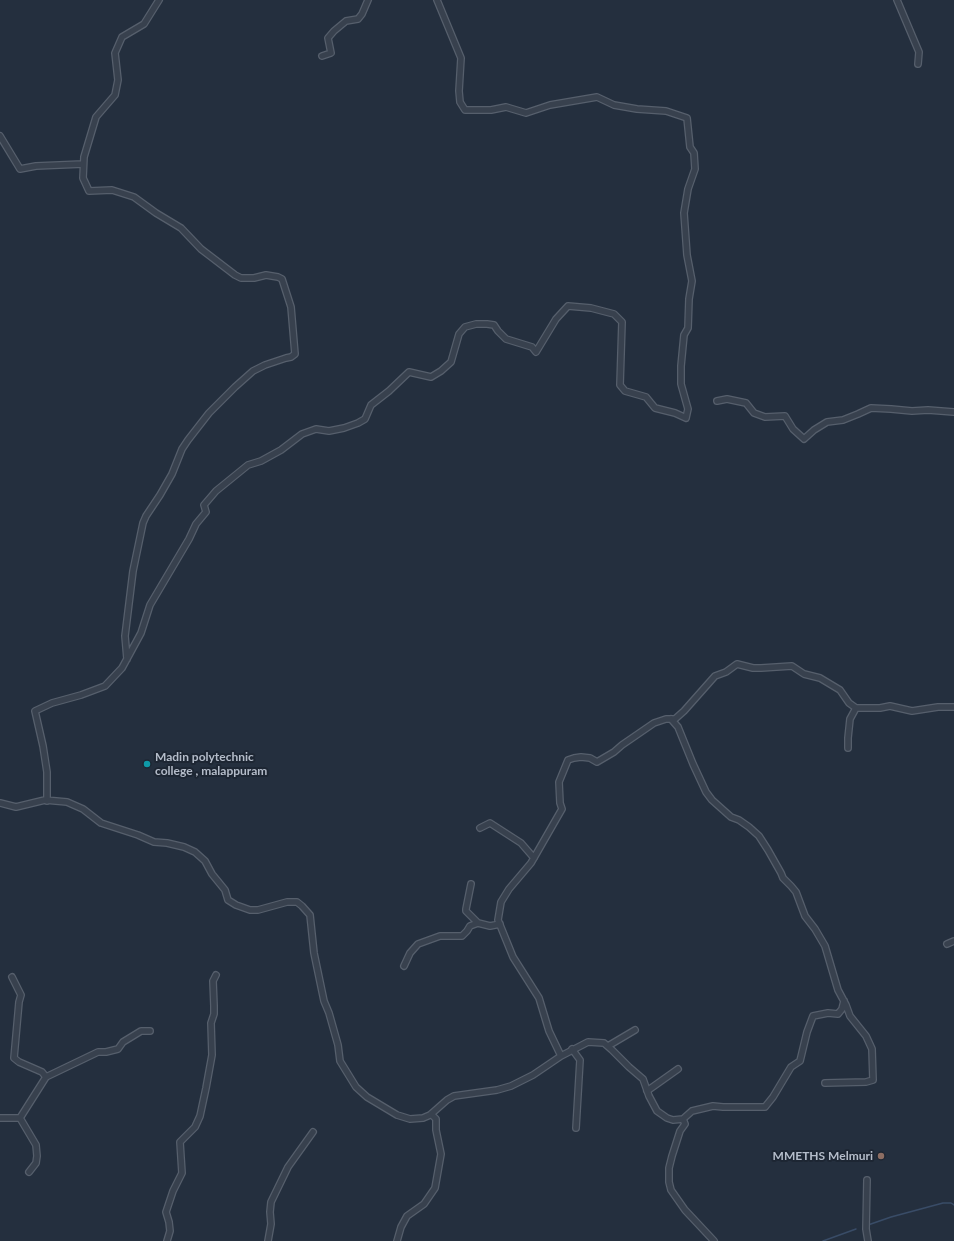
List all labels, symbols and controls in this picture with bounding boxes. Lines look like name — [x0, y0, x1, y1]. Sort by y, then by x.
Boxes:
place label: Madin polytechnic college , malappuram — [155, 750, 267, 778]
marker: Madin polytechnic college , malappuram — [142, 759, 152, 769]
place label: MMETHS Melmuri — [773, 1149, 873, 1163]
marker: MMETHS Melmuri — [876, 1151, 886, 1161]

